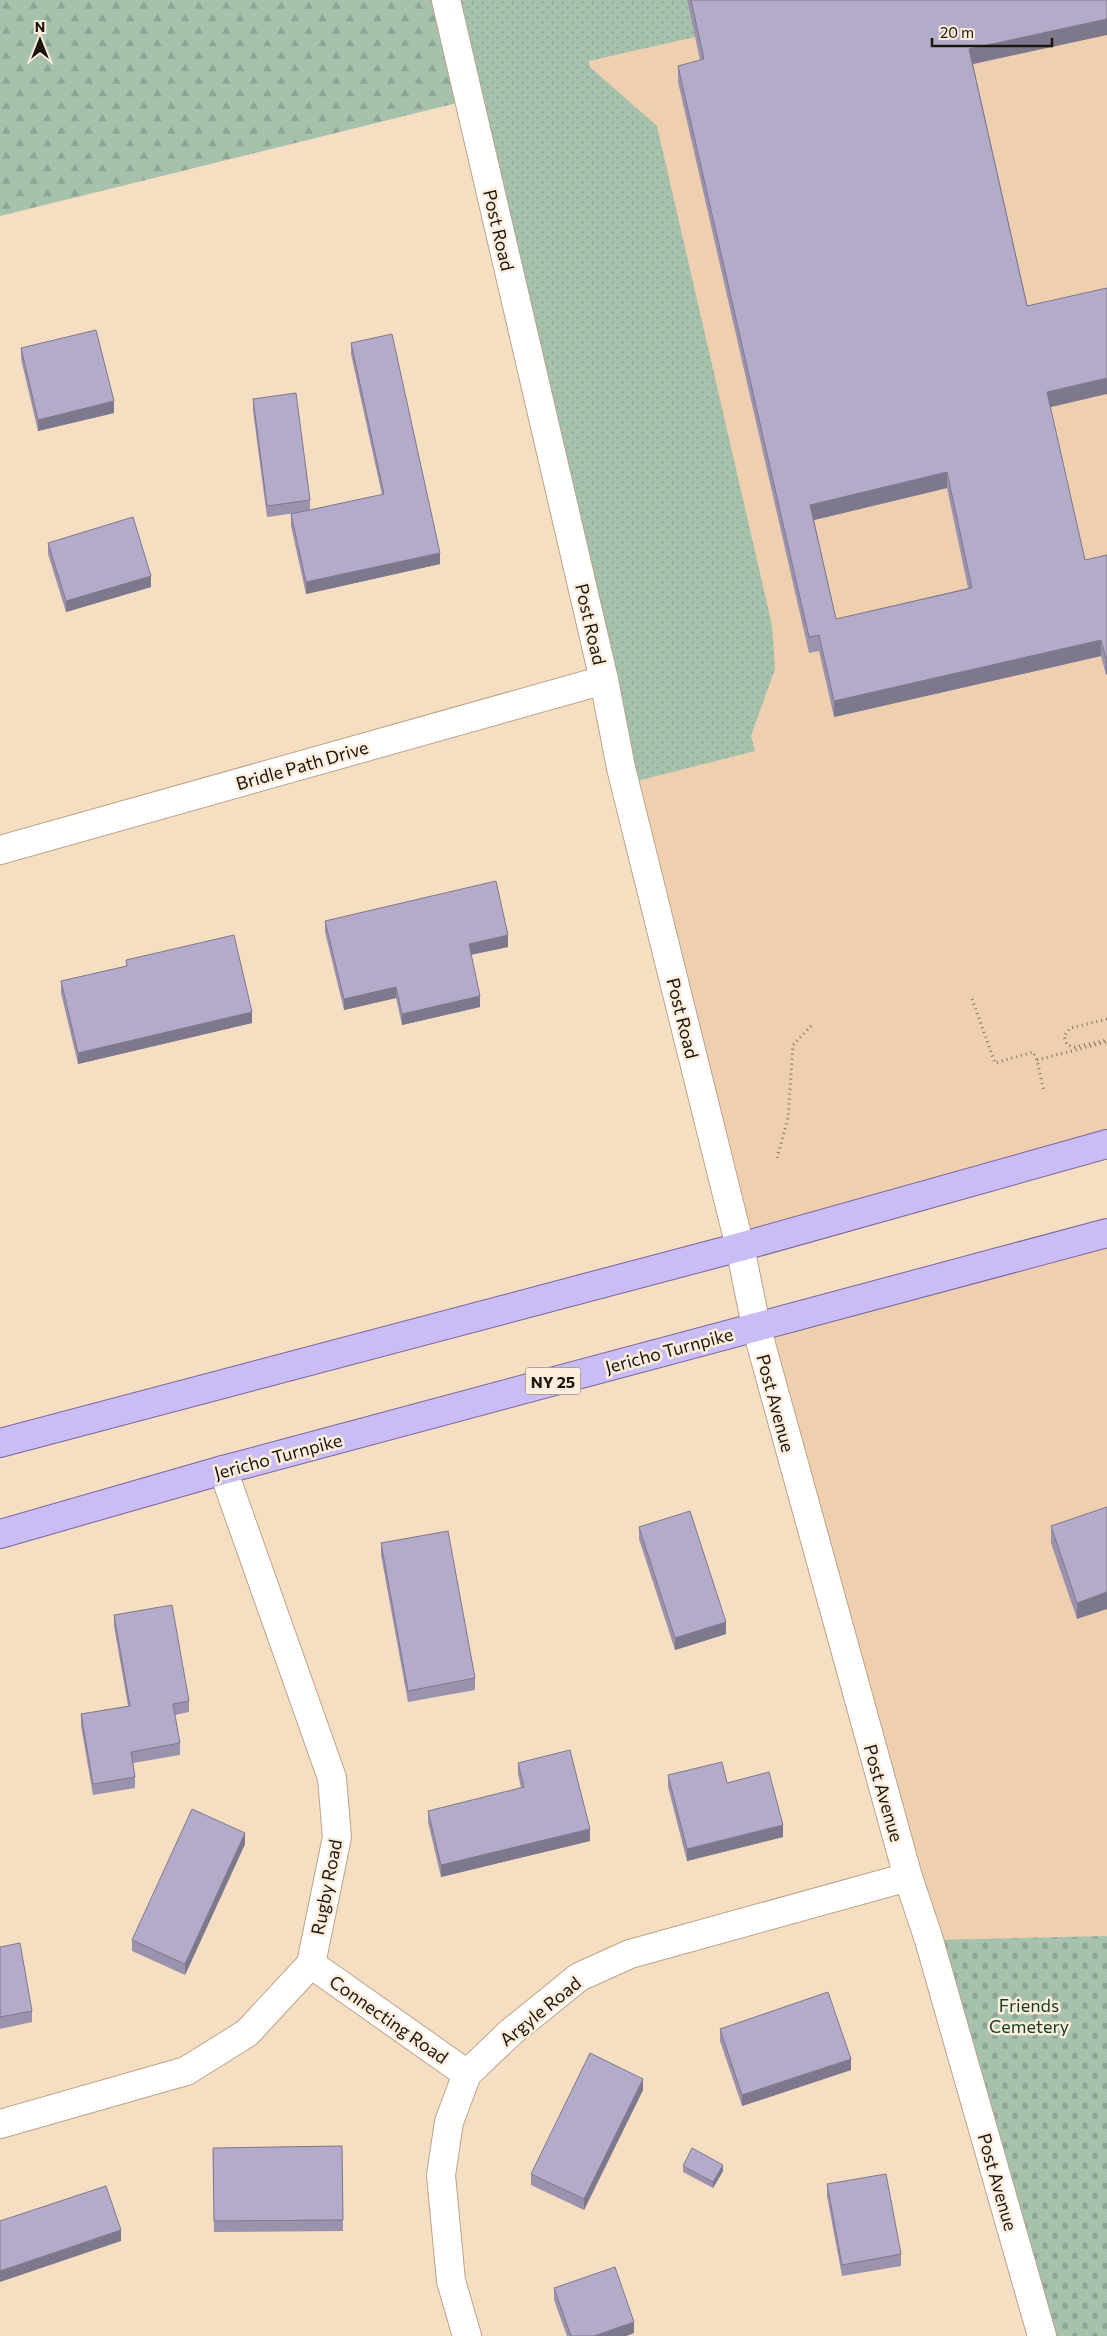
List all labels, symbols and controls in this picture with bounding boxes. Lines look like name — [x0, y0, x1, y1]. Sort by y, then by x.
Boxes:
north arrow — [15, 15, 65, 65]
scale bar — [932, 15, 1052, 47]
text: N — [35, 18, 45, 35]
text: 20 m — [940, 23, 974, 41]
street label: Post Road — [479, 187, 519, 273]
street label: Post Road — [571, 581, 611, 667]
street label: Bridle Path Drive — [233, 736, 371, 794]
street label: Post Road — [662, 975, 704, 1061]
street label: Jericho Turnpike — [603, 1322, 735, 1378]
street label: Post Avenue — [752, 1352, 800, 1454]
road number: NY 25 — [526, 1368, 580, 1394]
street label: Jericho Turnpike — [212, 1428, 344, 1484]
street label: Post Avenue — [860, 1742, 908, 1844]
street label: Rugby Road — [306, 1837, 346, 1937]
street label: Connecting Road — [325, 1970, 453, 2068]
street label: Argyle Road — [495, 1972, 585, 2050]
park label: Friends Cemetery — [989, 1994, 1069, 2037]
street label: Post Avenue — [974, 2131, 1022, 2233]

